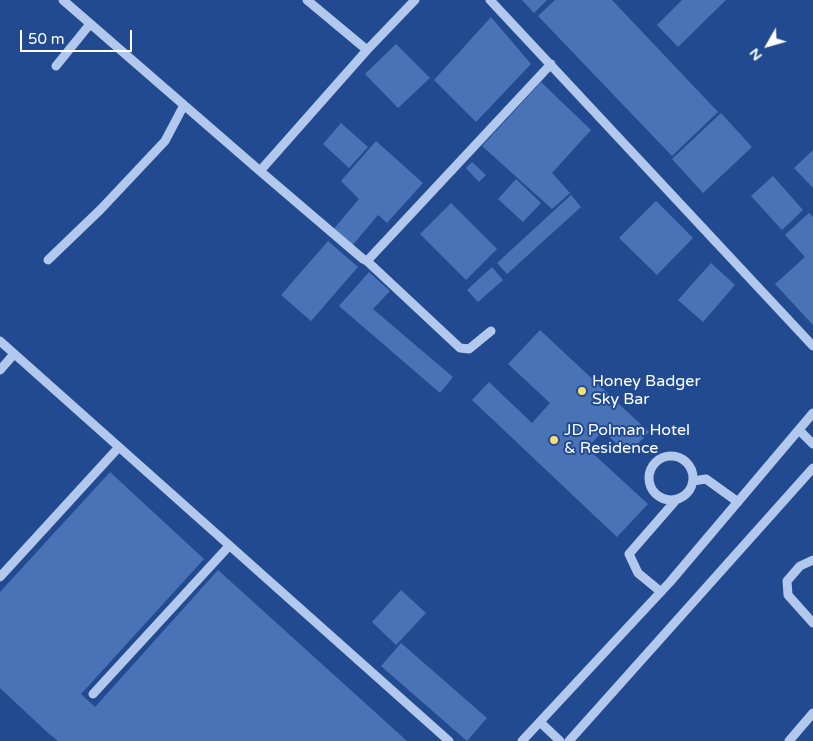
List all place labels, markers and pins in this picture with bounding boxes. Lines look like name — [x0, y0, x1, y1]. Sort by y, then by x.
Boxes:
place label: Honey Badger Sky Bar — [592, 372, 701, 410]
marker: Honey Badger Sky Bar — [576, 385, 588, 397]
place label: JD Polman Hotel & Residence — [564, 421, 690, 459]
marker: JD Polman Hotel & Residence — [548, 434, 560, 446]

